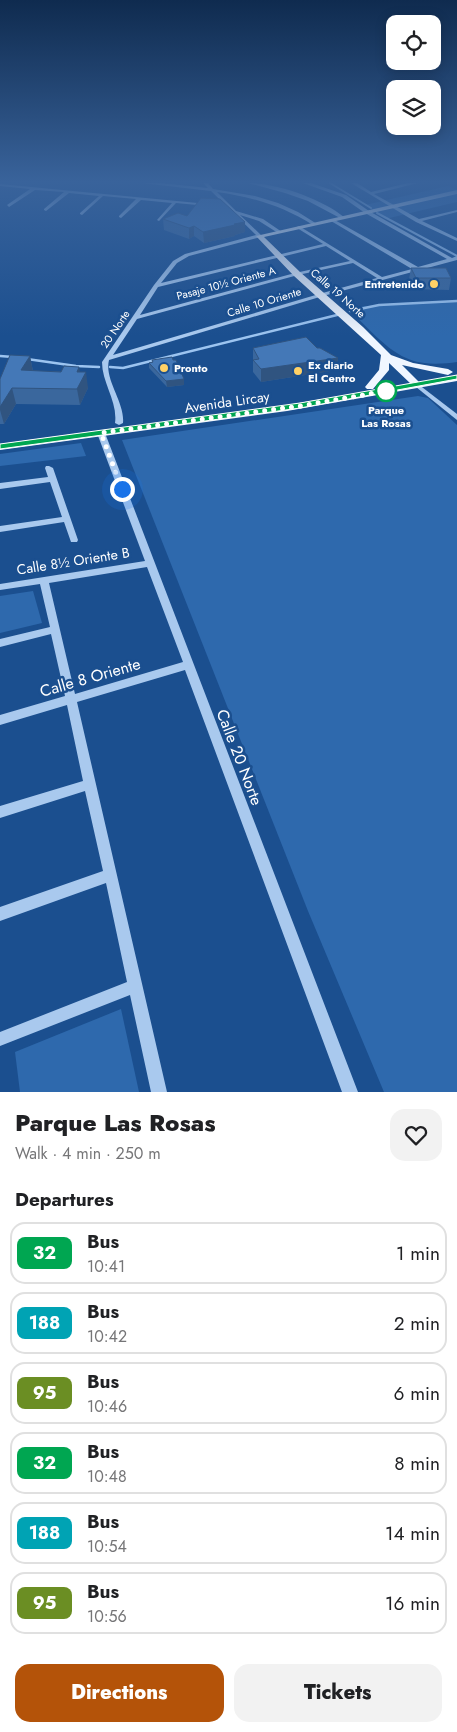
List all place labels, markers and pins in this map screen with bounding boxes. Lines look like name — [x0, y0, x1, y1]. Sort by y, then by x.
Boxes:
place label: Entretenido — [364, 276, 425, 292]
marker: Entretenido — [428, 278, 440, 290]
place label: Ex diario El Centro — [308, 357, 356, 386]
place label: Pronto — [174, 360, 208, 376]
marker: Pronto — [158, 362, 170, 374]
marker: Ex diario El Centro — [292, 365, 304, 377]
marker: Parque Las Rosas — [375, 380, 397, 402]
place label: Parque Las Rosas — [361, 402, 411, 431]

